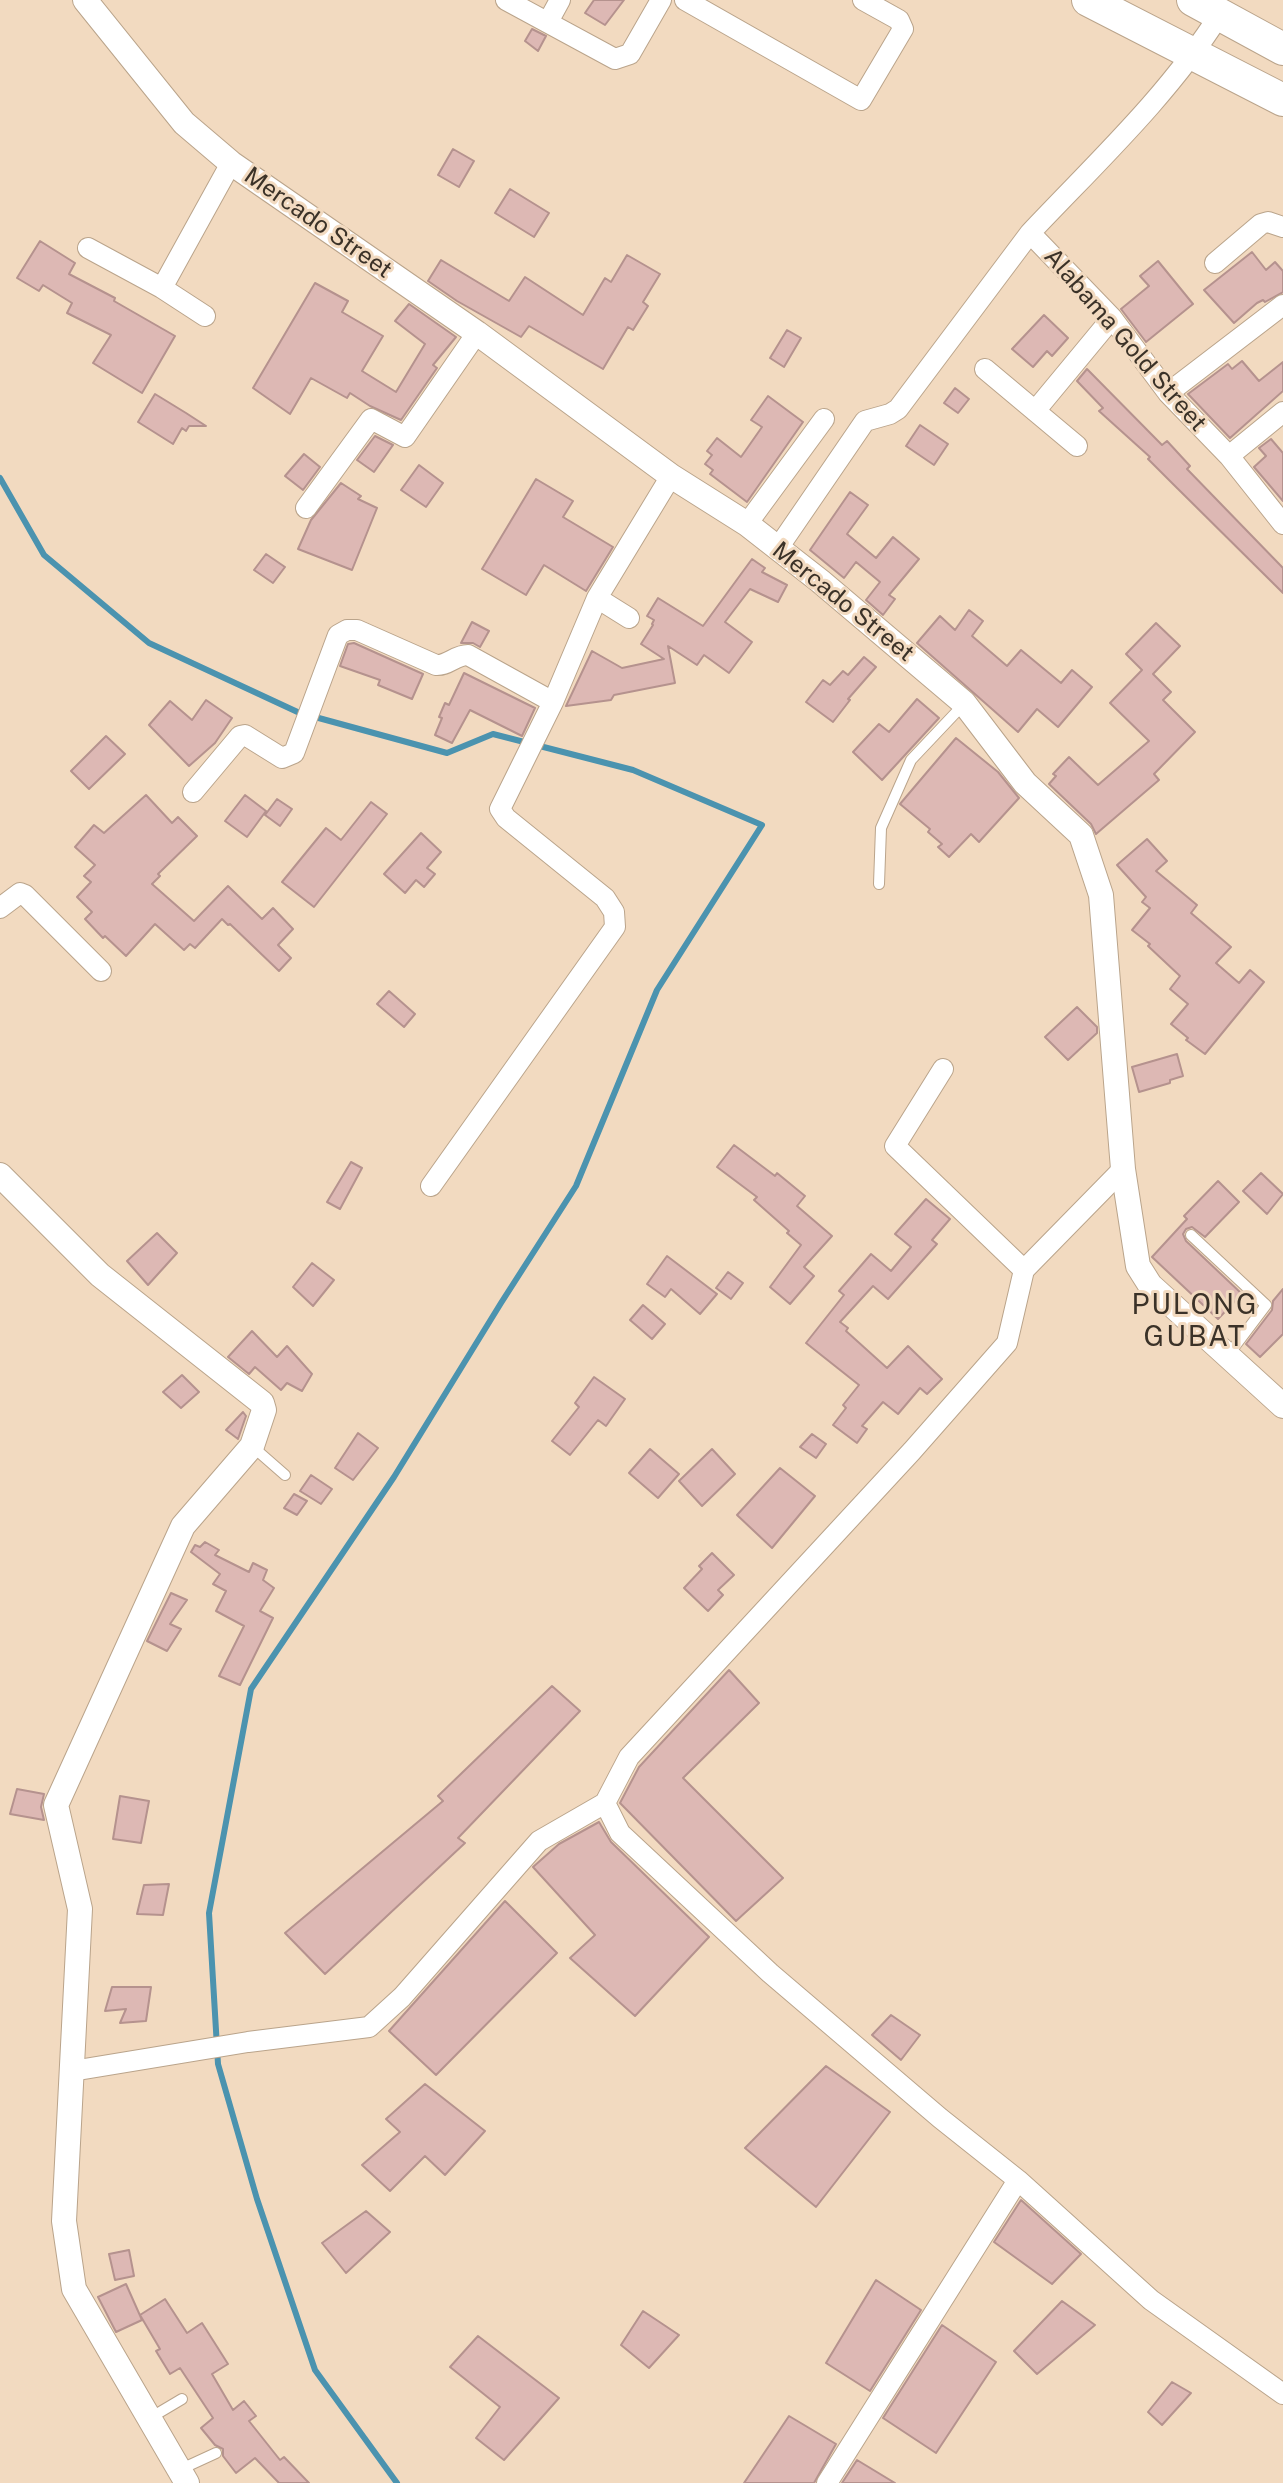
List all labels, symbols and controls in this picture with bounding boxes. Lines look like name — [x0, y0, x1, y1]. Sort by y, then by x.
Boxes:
street label: Mercado Street — [239, 161, 397, 285]
street label: Alabama Gold Street — [1038, 243, 1212, 437]
street label: Mercado Street — [766, 536, 920, 668]
district label: PULONG GUBAT — [1131, 1288, 1259, 1354]

